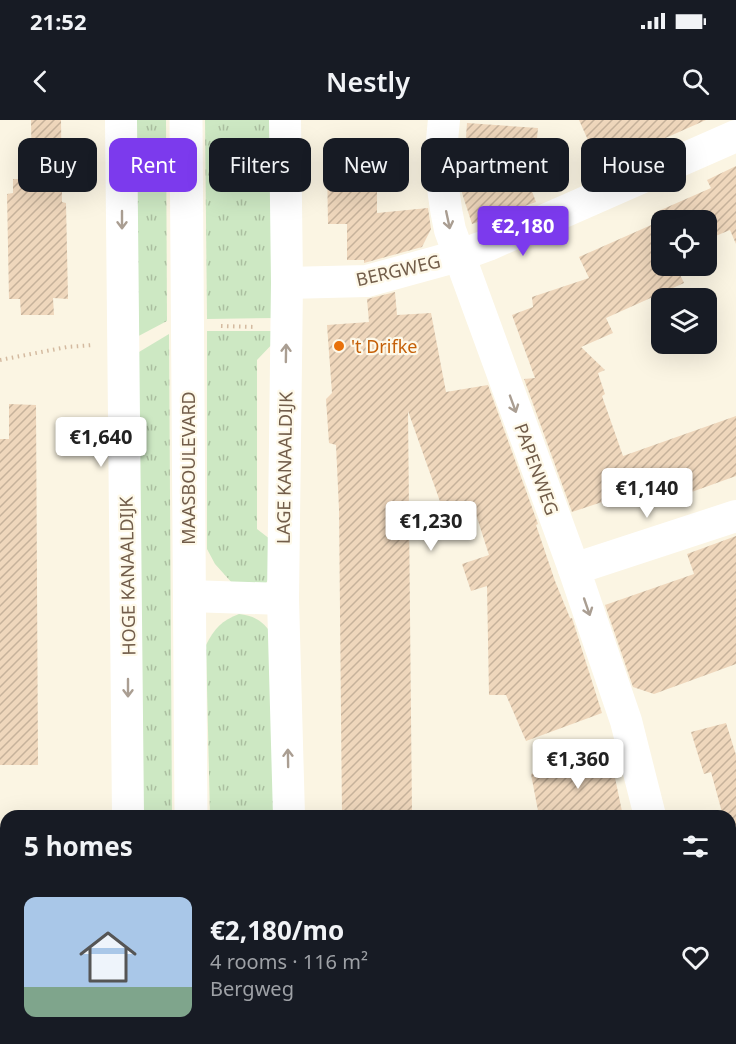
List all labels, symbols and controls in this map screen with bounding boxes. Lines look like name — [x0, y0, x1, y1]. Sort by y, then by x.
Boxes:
text: 21:52 — [30, 6, 87, 36]
text: Nestly — [326, 63, 410, 100]
icon: back — [24, 65, 57, 98]
icon: search — [679, 65, 712, 98]
chip: Buy — [18, 138, 97, 192]
chip: Rent — [109, 138, 197, 192]
chip: Filters — [209, 138, 311, 192]
chip: New — [323, 138, 409, 192]
chip: Apartment — [421, 138, 569, 192]
chip: House — [581, 138, 686, 192]
pin: €2,180 — [474, 206, 572, 257]
one-way arrow — [116, 210, 128, 230]
one-way arrow — [443, 210, 454, 229]
map controls — [651, 210, 717, 354]
button: locate — [651, 210, 717, 276]
text: €2,180 — [492, 212, 554, 239]
street label: BERGWEG — [353, 249, 443, 291]
button: layers — [651, 288, 717, 354]
place label: 't Drifke — [351, 334, 417, 358]
marker: 't Drifke — [332, 339, 346, 353]
one-way arrow — [280, 343, 292, 363]
street label: MAASBOULEVARD — [176, 391, 200, 545]
street label: LAGE KANAALDIJK — [271, 391, 297, 544]
one-way arrow — [508, 394, 519, 413]
pin: €1,640 — [52, 417, 150, 468]
street label: PAPENWEG — [509, 420, 565, 518]
text: €1,640 — [70, 423, 132, 450]
pin: €1,140 — [598, 468, 696, 519]
text: €1,140 — [616, 474, 678, 501]
street label: HOGE KANAALDIJK — [114, 495, 140, 656]
pin: €1,230 — [382, 501, 480, 552]
text: €1,230 — [400, 507, 462, 534]
one-way arrow — [582, 597, 593, 616]
one-way arrow — [122, 678, 134, 698]
pin: €1,360 — [529, 739, 627, 790]
text: €1,360 — [547, 745, 609, 772]
one-way arrow — [282, 748, 294, 768]
text: 5 homes — [24, 828, 133, 864]
icon: filters — [679, 830, 712, 863]
text: €2,180/mo — [210, 912, 344, 948]
icon: home — [72, 921, 144, 993]
icon: heart — [679, 941, 712, 974]
text: 4 rooms · 116 m² — [210, 948, 368, 975]
text: Bergweg — [210, 975, 294, 1002]

